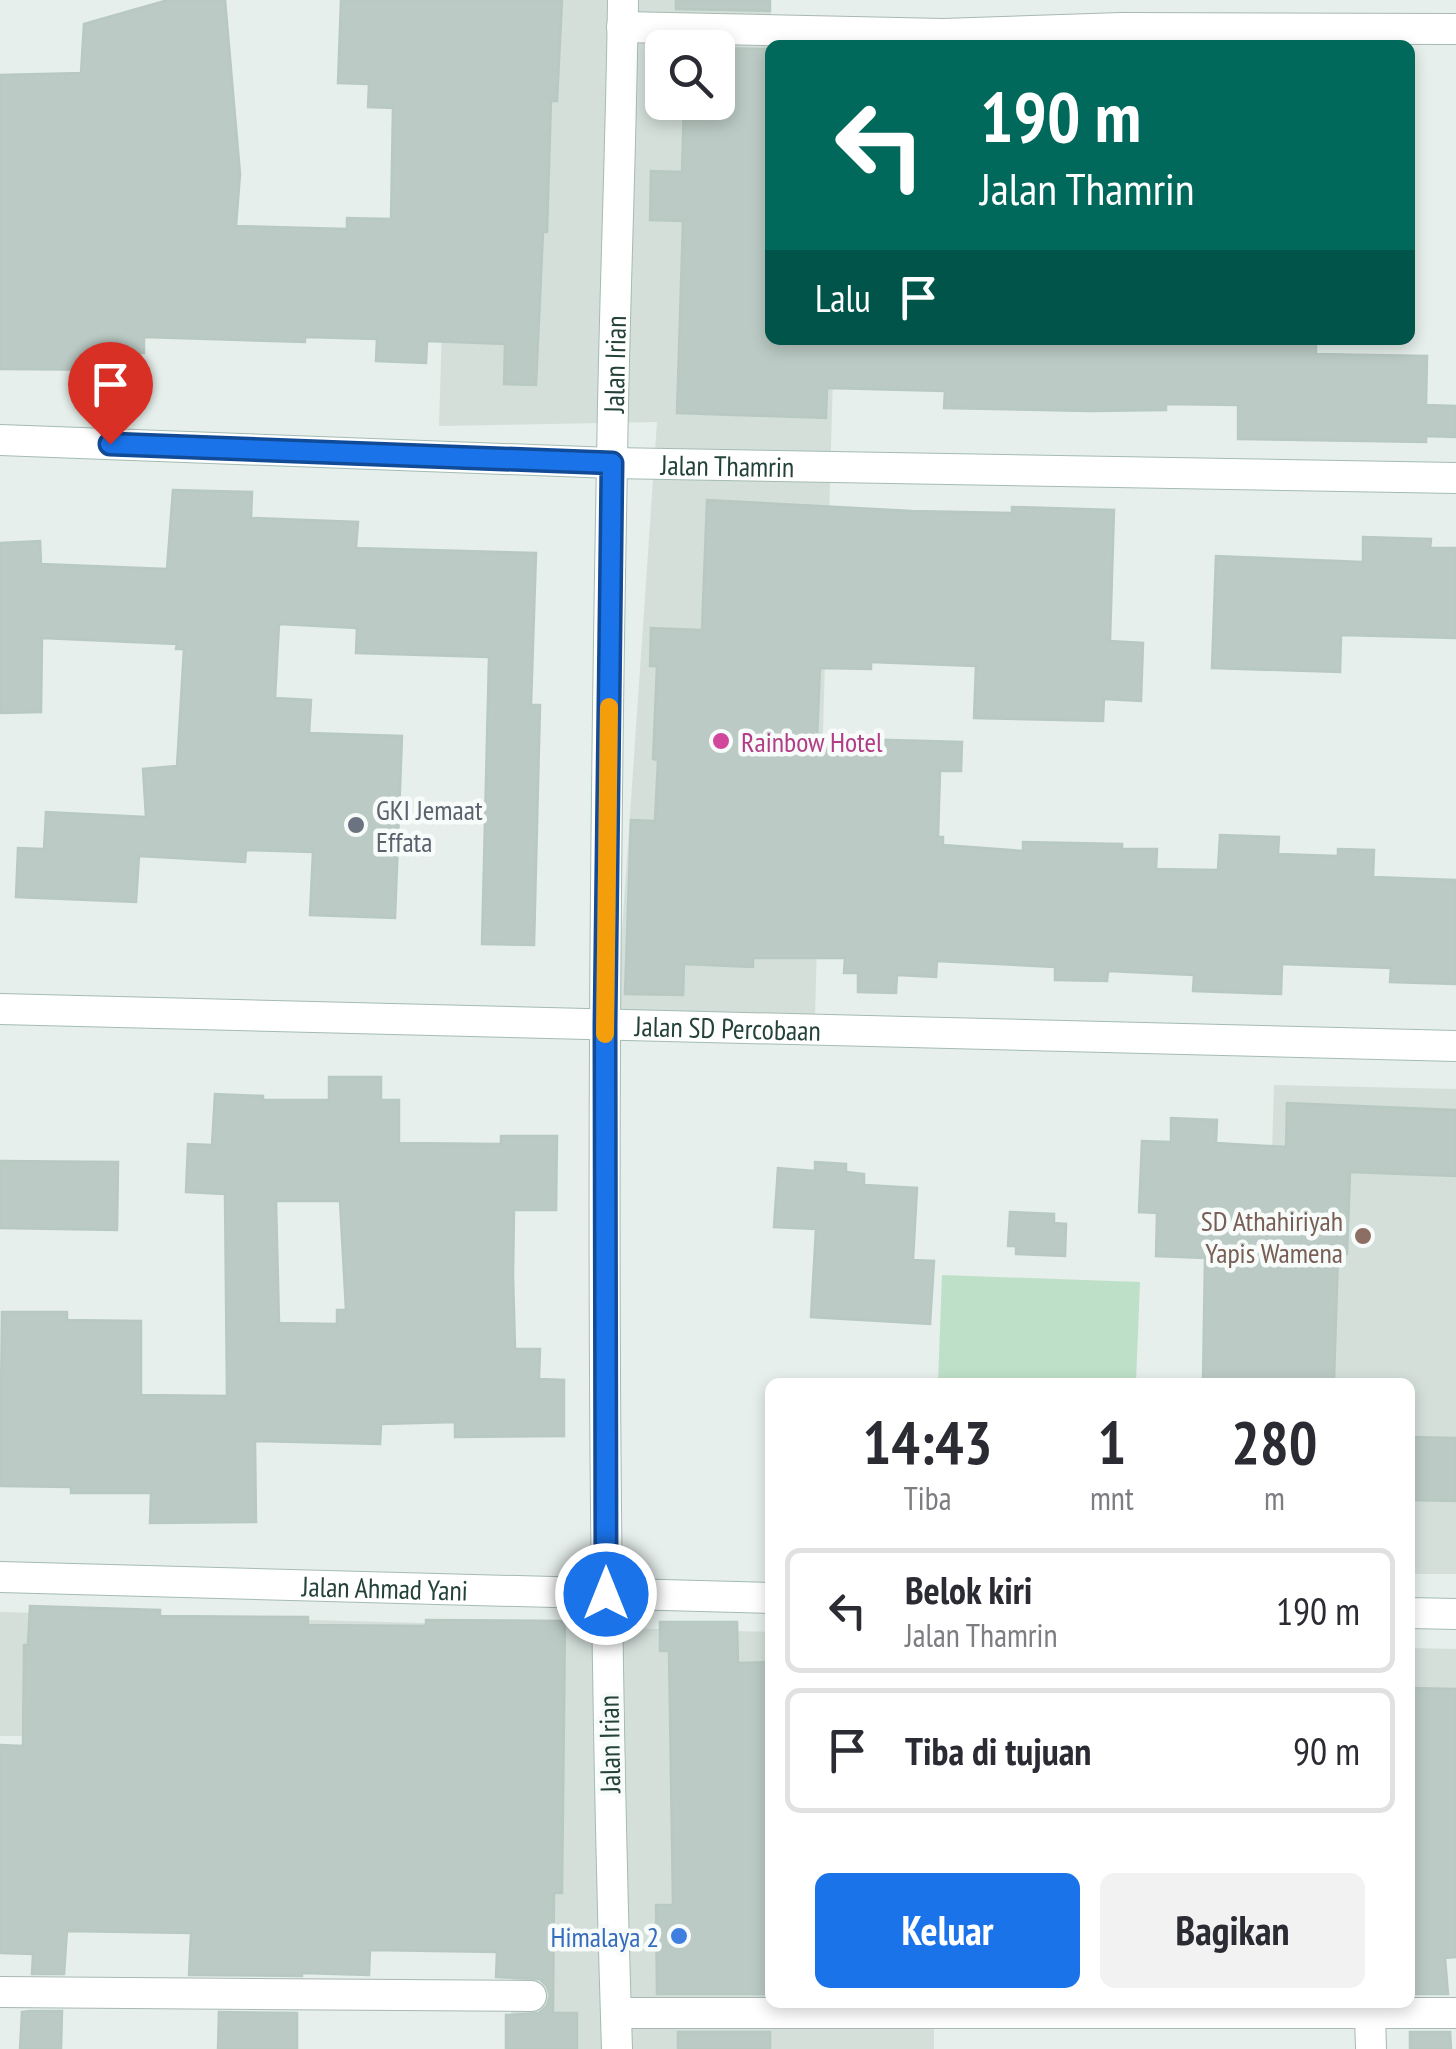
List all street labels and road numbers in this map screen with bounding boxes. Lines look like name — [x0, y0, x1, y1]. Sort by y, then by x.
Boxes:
street label: Jalan Irian — [594, 315, 634, 414]
street label: Jalan Thamrin — [659, 445, 795, 485]
street label: Jalan SD Percobaan — [633, 1007, 821, 1048]
street label: Jalan Ahmad Yani — [300, 1567, 468, 1608]
street label: Jalan Irian — [590, 1695, 628, 1794]

